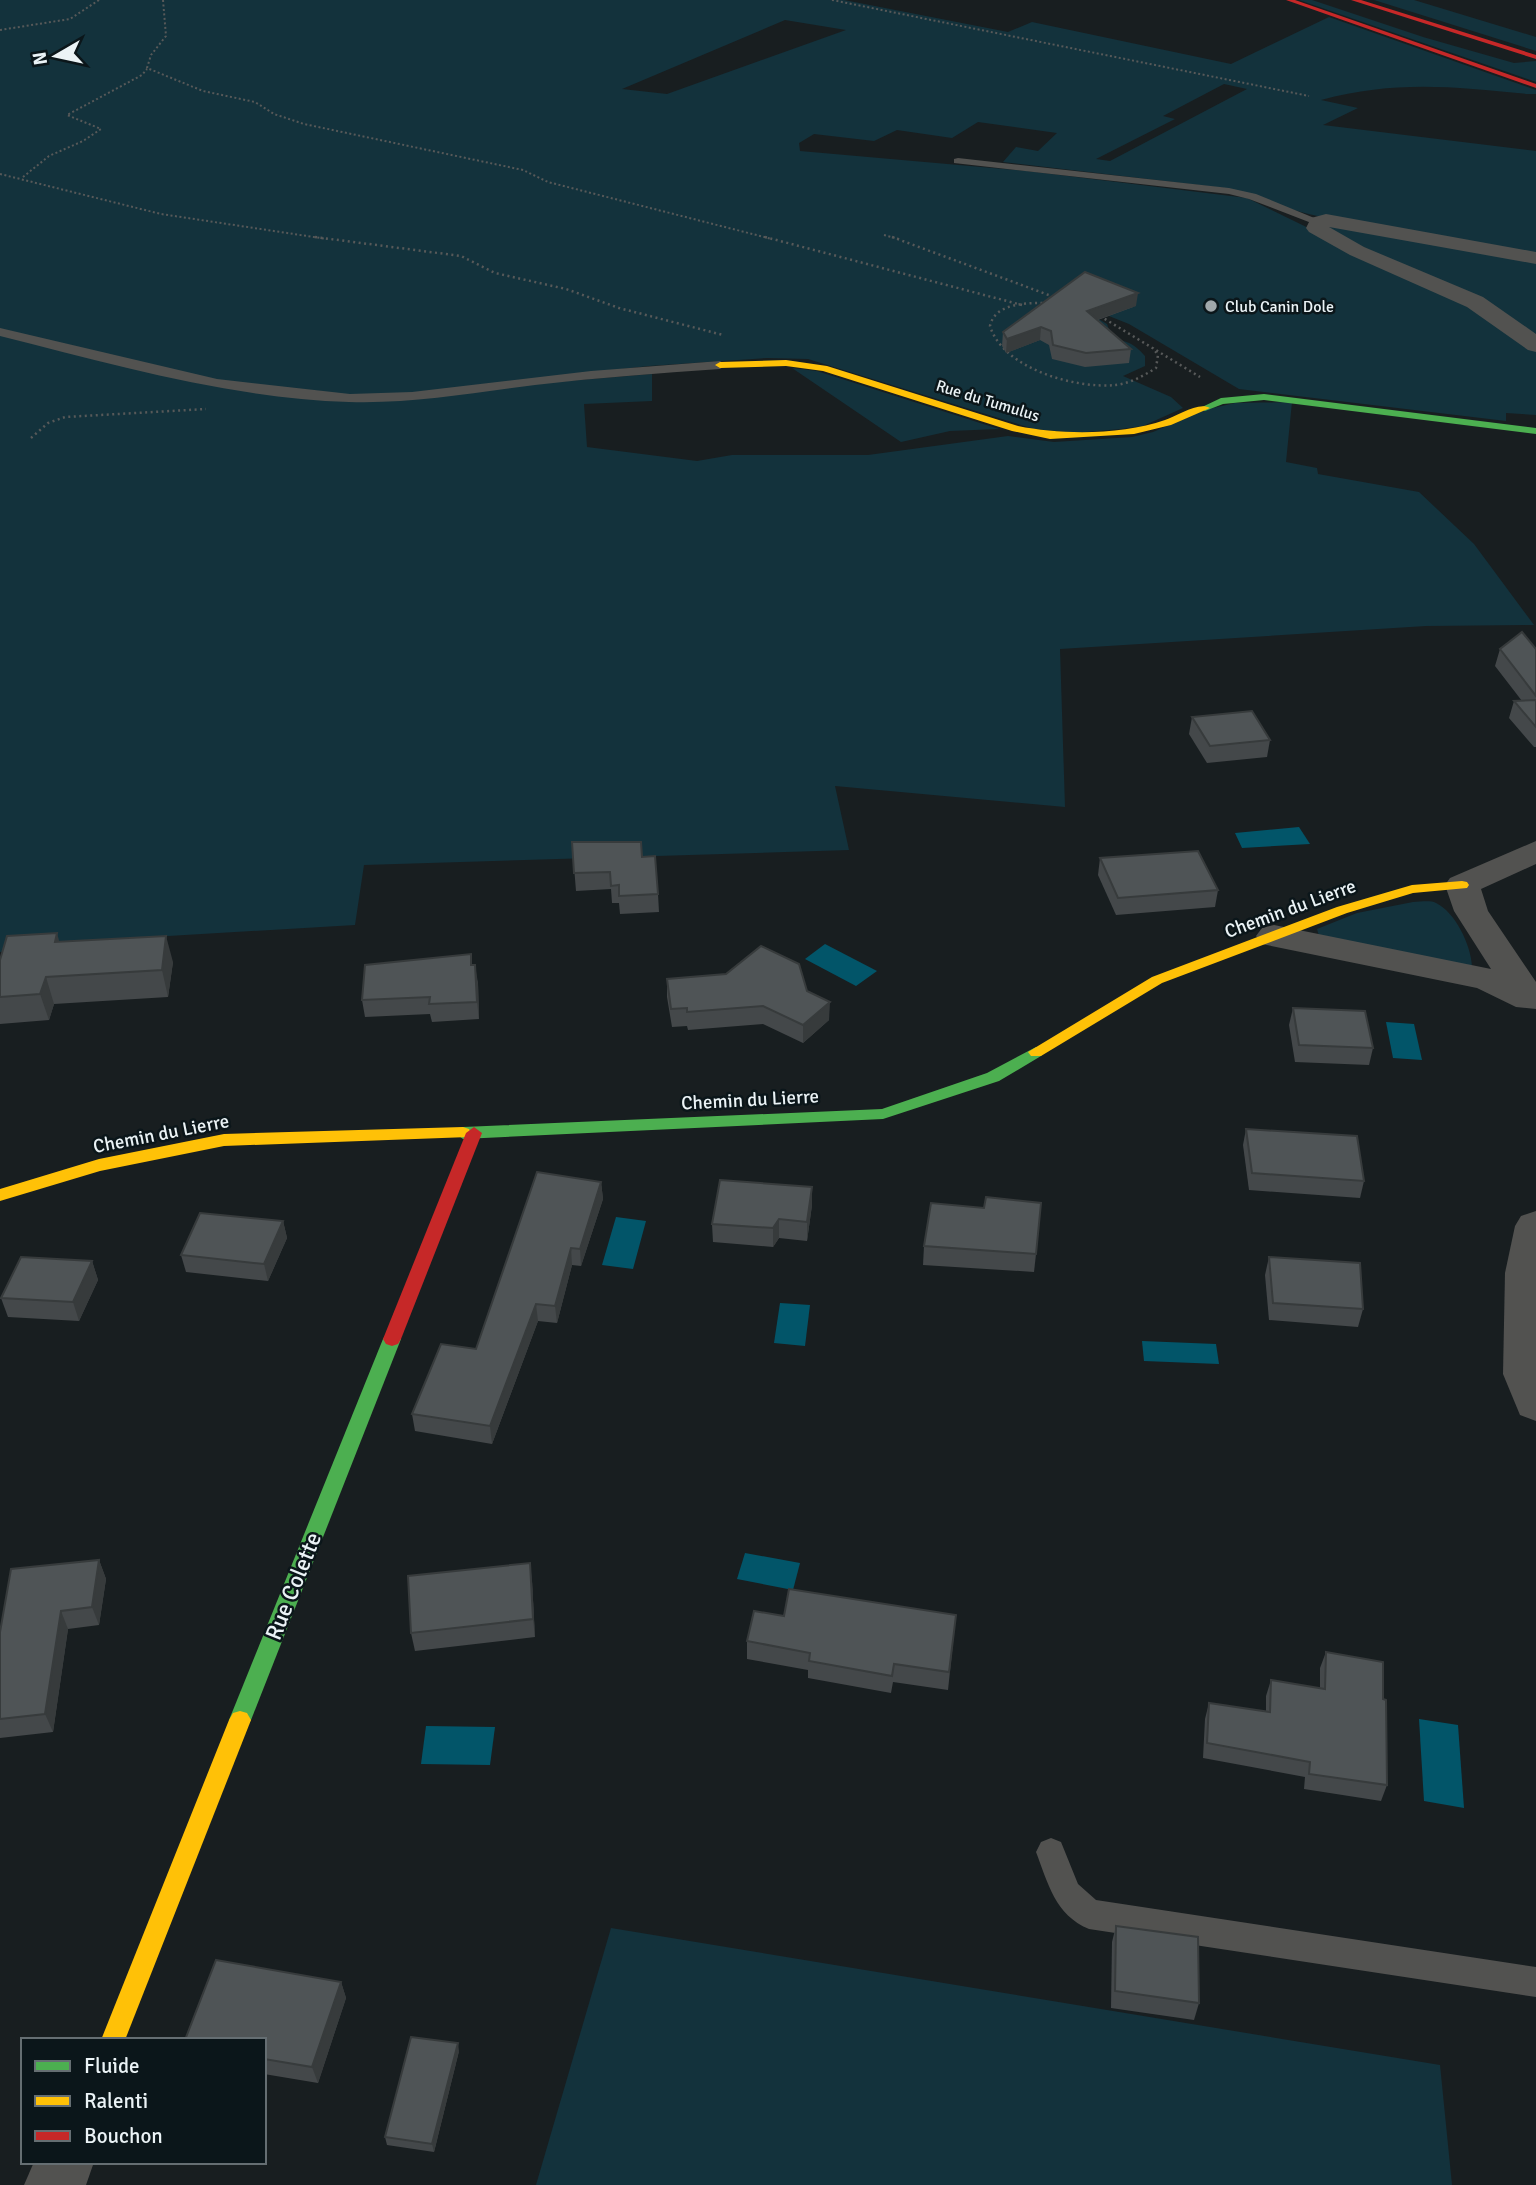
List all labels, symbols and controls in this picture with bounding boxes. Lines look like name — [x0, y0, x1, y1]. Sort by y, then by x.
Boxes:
north arrow — [21, 21, 91, 91]
text: N — [27, 50, 53, 67]
place label: Club Canin Dole — [1225, 297, 1334, 317]
marker: Club Canin Dole — [1203, 298, 1219, 314]
street label: Rue du Tumulus — [933, 376, 1042, 426]
street label: Chemin du Lierre — [1221, 874, 1359, 944]
street label: Chemin du Lierre — [680, 1084, 820, 1116]
street label: Chemin du Lierre — [91, 1109, 231, 1159]
street label: Rue Colette — [259, 1528, 328, 1644]
legend — [21, 2038, 266, 2164]
text: Fluide — [84, 2053, 140, 2079]
text: Ralenti — [84, 2088, 148, 2114]
text: Bouchon — [84, 2123, 163, 2149]

